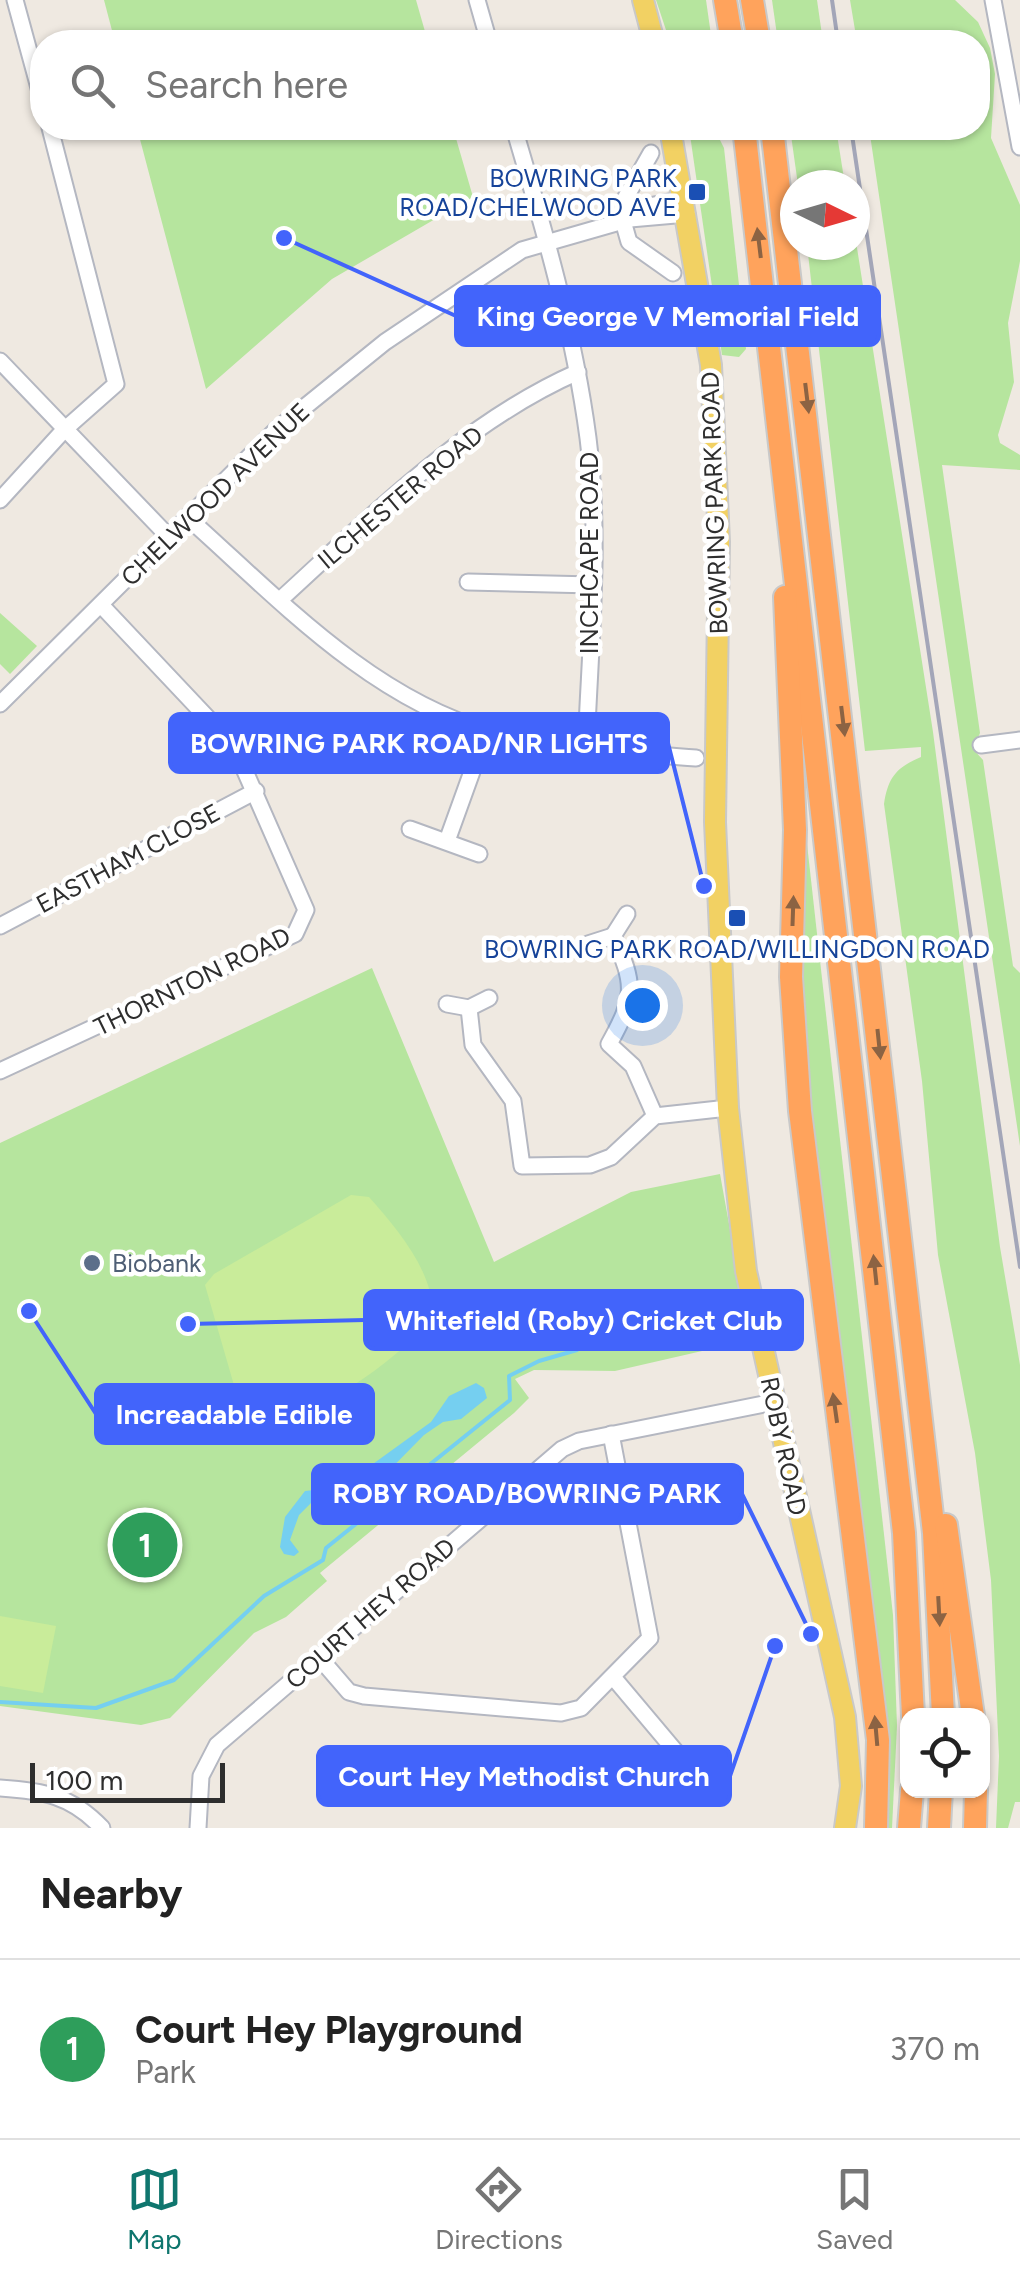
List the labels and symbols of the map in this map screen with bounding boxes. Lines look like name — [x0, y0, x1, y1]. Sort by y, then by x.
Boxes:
place label: BOWRING PARK ROAD/CHELWOOD AVE — [399, 163, 678, 222]
north arrow — [780, 170, 870, 260]
marker: BOWRING PARK ROAD/CHELWOOD AVE — [686, 181, 708, 203]
one-way arrow — [751, 227, 767, 258]
callout: King George V Memorial Field — [456, 287, 879, 345]
text: King George V Memorial Field — [477, 299, 860, 333]
street label: BOWRING PARK ROAD — [694, 371, 734, 635]
one-way arrow — [799, 382, 815, 414]
street label: CHELWOOD AVENUE — [114, 396, 316, 592]
street label: ILCHESTER ROAD — [311, 419, 489, 575]
street label: INCHCAPE ROAD — [574, 452, 604, 654]
one-way arrow — [835, 705, 851, 737]
callout: BOWRING PARK ROAD/NR LIGHTS — [170, 714, 668, 772]
text: BOWRING PARK ROAD/NR LIGHTS — [190, 726, 648, 760]
street label: EASTHAM CLOSE — [31, 797, 225, 919]
one-way arrow — [785, 894, 801, 926]
marker: BOWRING PARK ROAD/WILLINGDON ROAD — [726, 907, 748, 929]
street label: THORNTON ROAD — [89, 920, 295, 1042]
place label: BOWRING PARK ROAD/WILLINGDON ROAD — [484, 934, 990, 964]
your location — [617, 980, 668, 1031]
one-way arrow — [871, 1028, 887, 1060]
place label: Biobank — [112, 1248, 202, 1278]
marker: Biobank — [81, 1252, 103, 1274]
one-way arrow — [867, 1254, 883, 1285]
callout: Whitefield (Roby) Cricket Club — [365, 1291, 802, 1349]
text: Whitefield (Roby) Cricket Club — [385, 1303, 783, 1337]
street label: ROBY ROAD — [755, 1374, 813, 1518]
callout: Increadable Edible — [96, 1385, 373, 1443]
one-way arrow — [827, 1392, 843, 1424]
text: Increadable Edible — [115, 1397, 353, 1431]
callout: ROBY ROAD/BOWRING PARK — [313, 1465, 742, 1523]
text: ROBY ROAD/BOWRING PARK — [333, 1476, 722, 1510]
pin: 1 — [112, 1508, 178, 1582]
street label: COURT HEY ROAD — [279, 1531, 461, 1695]
one-way arrow — [931, 1595, 947, 1627]
one-way arrow — [868, 1714, 884, 1746]
callout: Court Hey Methodist Church — [318, 1747, 730, 1805]
scale bar — [30, 1758, 225, 1802]
text: Court Hey Methodist Church — [338, 1759, 710, 1793]

